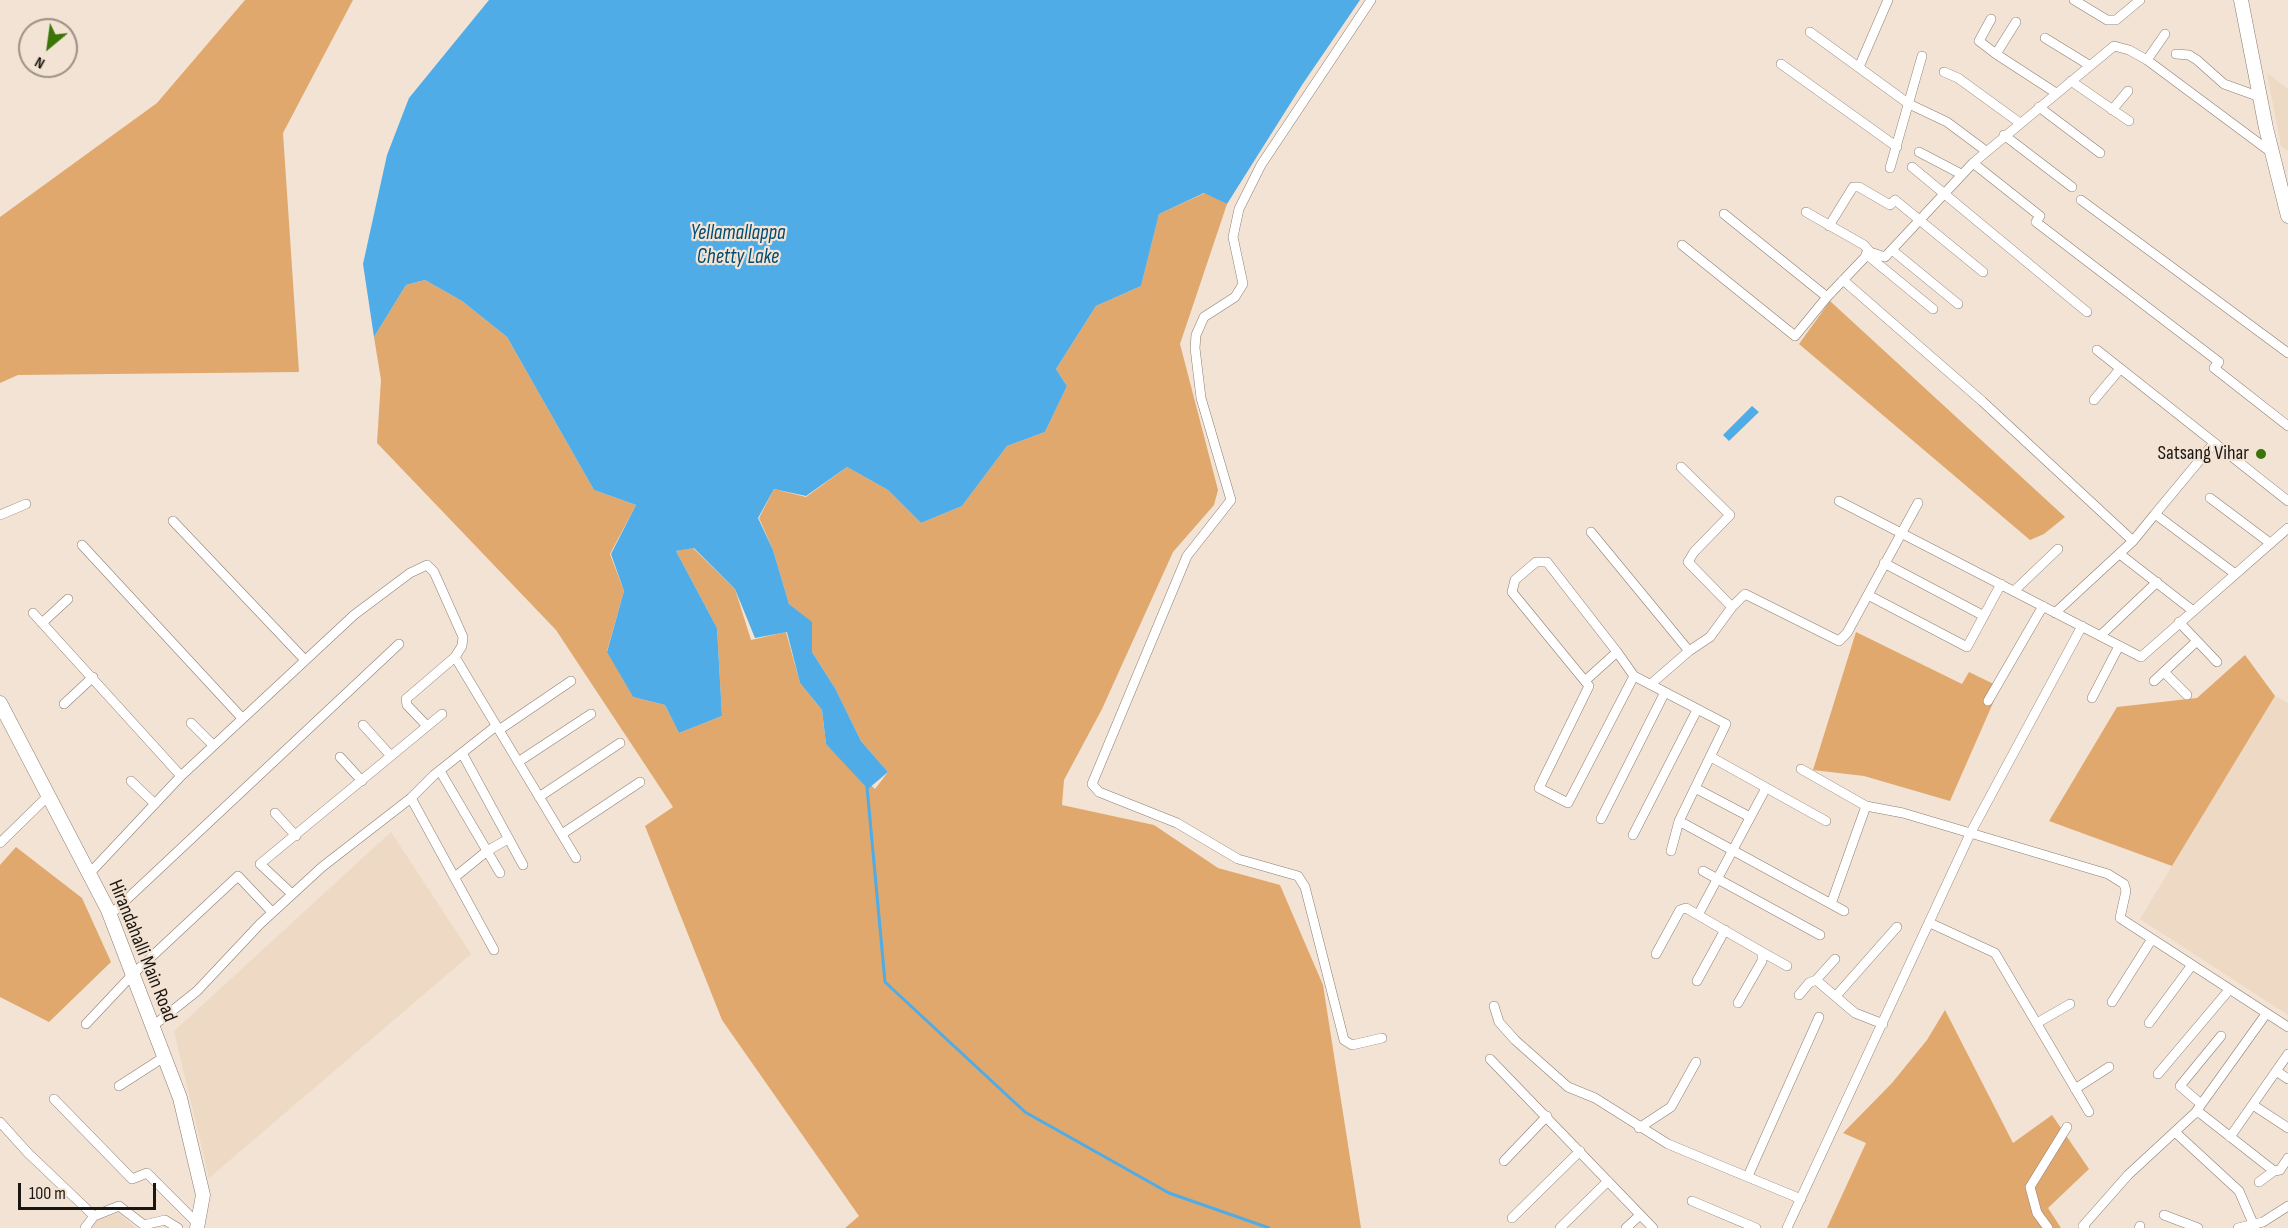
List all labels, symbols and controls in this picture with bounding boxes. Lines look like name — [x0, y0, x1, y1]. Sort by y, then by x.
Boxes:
north arrow — [18, 18, 78, 78]
text: N — [32, 52, 48, 73]
water label: Yellamallappa Chetty Lake — [690, 221, 786, 271]
place label: Satsang Vihar — [2158, 442, 2249, 466]
marker: Satsang Vihar — [2254, 447, 2268, 461]
street label: Hirandahalli Main Road — [103, 877, 181, 1025]
scale bar — [21, 1171, 159, 1209]
text: 100 m — [29, 1183, 66, 1204]

